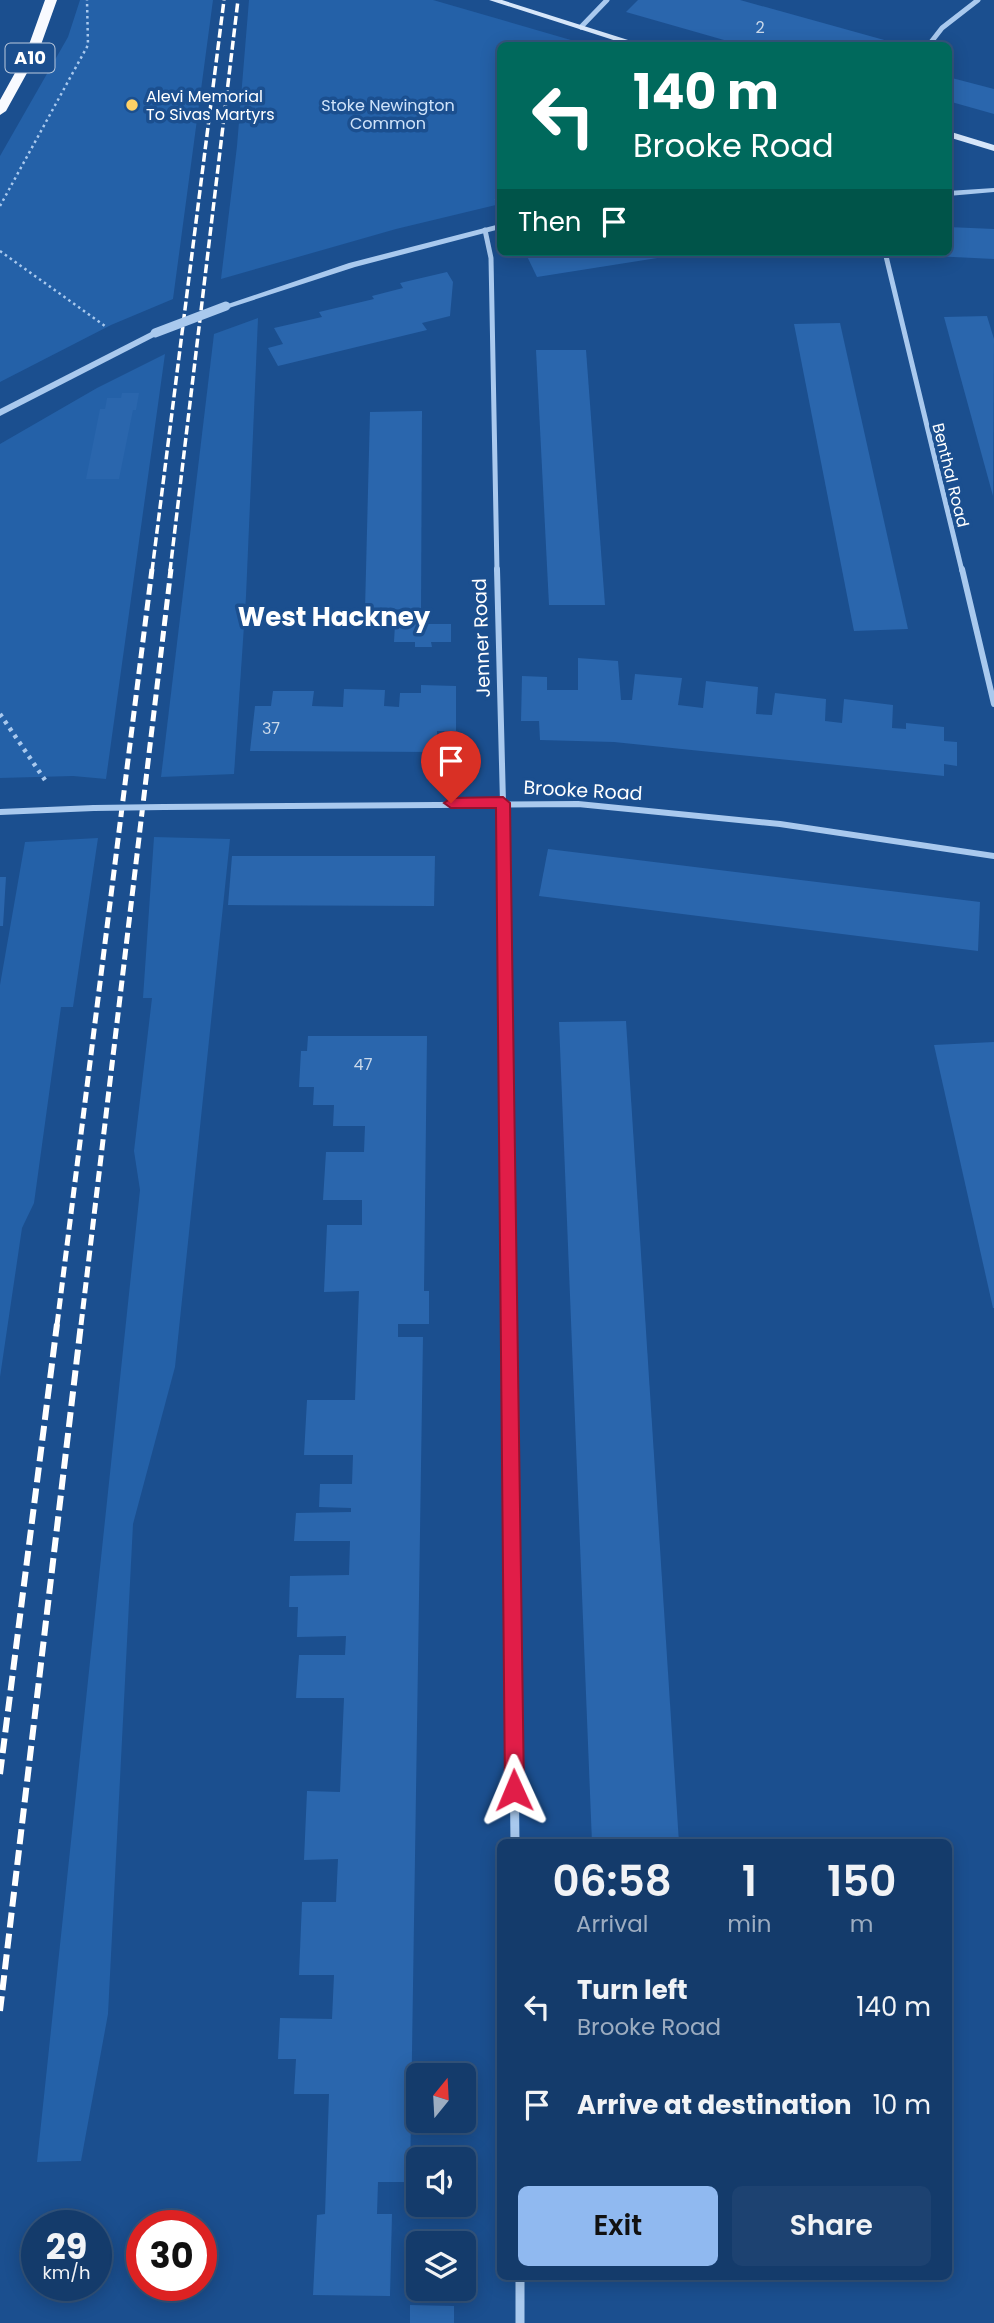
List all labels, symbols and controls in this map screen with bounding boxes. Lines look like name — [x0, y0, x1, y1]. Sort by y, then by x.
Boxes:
house number: 2 — [755, 16, 765, 39]
road number: A10 — [5, 44, 54, 72]
text: 140 m — [633, 58, 779, 126]
icon: left — [518, 70, 609, 161]
place label: Alevi Memorial To Sivas Martyrs — [146, 85, 275, 126]
park label: Stoke Newington Common — [321, 94, 455, 135]
marker: Alevi Memorial To Sivas Martyrs — [124, 97, 140, 113]
text: Brooke Road — [633, 123, 834, 168]
icon: arrive — [595, 203, 633, 241]
text: Then — [518, 204, 581, 240]
street label: Benthal Road — [926, 421, 975, 530]
street label: Jenner Road — [466, 578, 497, 698]
district label: West Hackney — [238, 599, 431, 635]
house number: 37 — [262, 717, 280, 740]
pin — [421, 731, 481, 803]
icon: arrive — [432, 742, 470, 780]
street label: Brooke Road — [523, 774, 643, 807]
house number: 47 — [354, 1053, 373, 1076]
position arrow — [477, 1753, 551, 1827]
text: 06:58 — [553, 1852, 672, 1911]
text: 1 — [742, 1852, 757, 1911]
text: 150 — [827, 1852, 896, 1911]
text: Arrival — [576, 1908, 648, 1940]
text: min — [727, 1908, 771, 1940]
text: m — [850, 1908, 874, 1940]
text: Turn left — [577, 1972, 688, 2008]
icon: left — [518, 1988, 556, 2026]
text: 140 m — [856, 1989, 931, 2025]
text: Brooke Road — [577, 2011, 721, 2043]
north arrow — [406, 2063, 476, 2133]
map controls — [406, 2063, 476, 2301]
icon: arrive — [518, 2086, 556, 2124]
text: Arrive at destination — [577, 2087, 852, 2123]
text: 10 m — [873, 2087, 931, 2123]
button: sound — [406, 2147, 476, 2217]
button: Exit — [518, 2186, 718, 2266]
button: Share — [732, 2186, 931, 2266]
speed limit sign: 30 — [126, 2210, 217, 2301]
text: 29 — [46, 2222, 87, 2271]
button: layers — [406, 2231, 476, 2301]
text: km/h — [43, 2260, 90, 2285]

